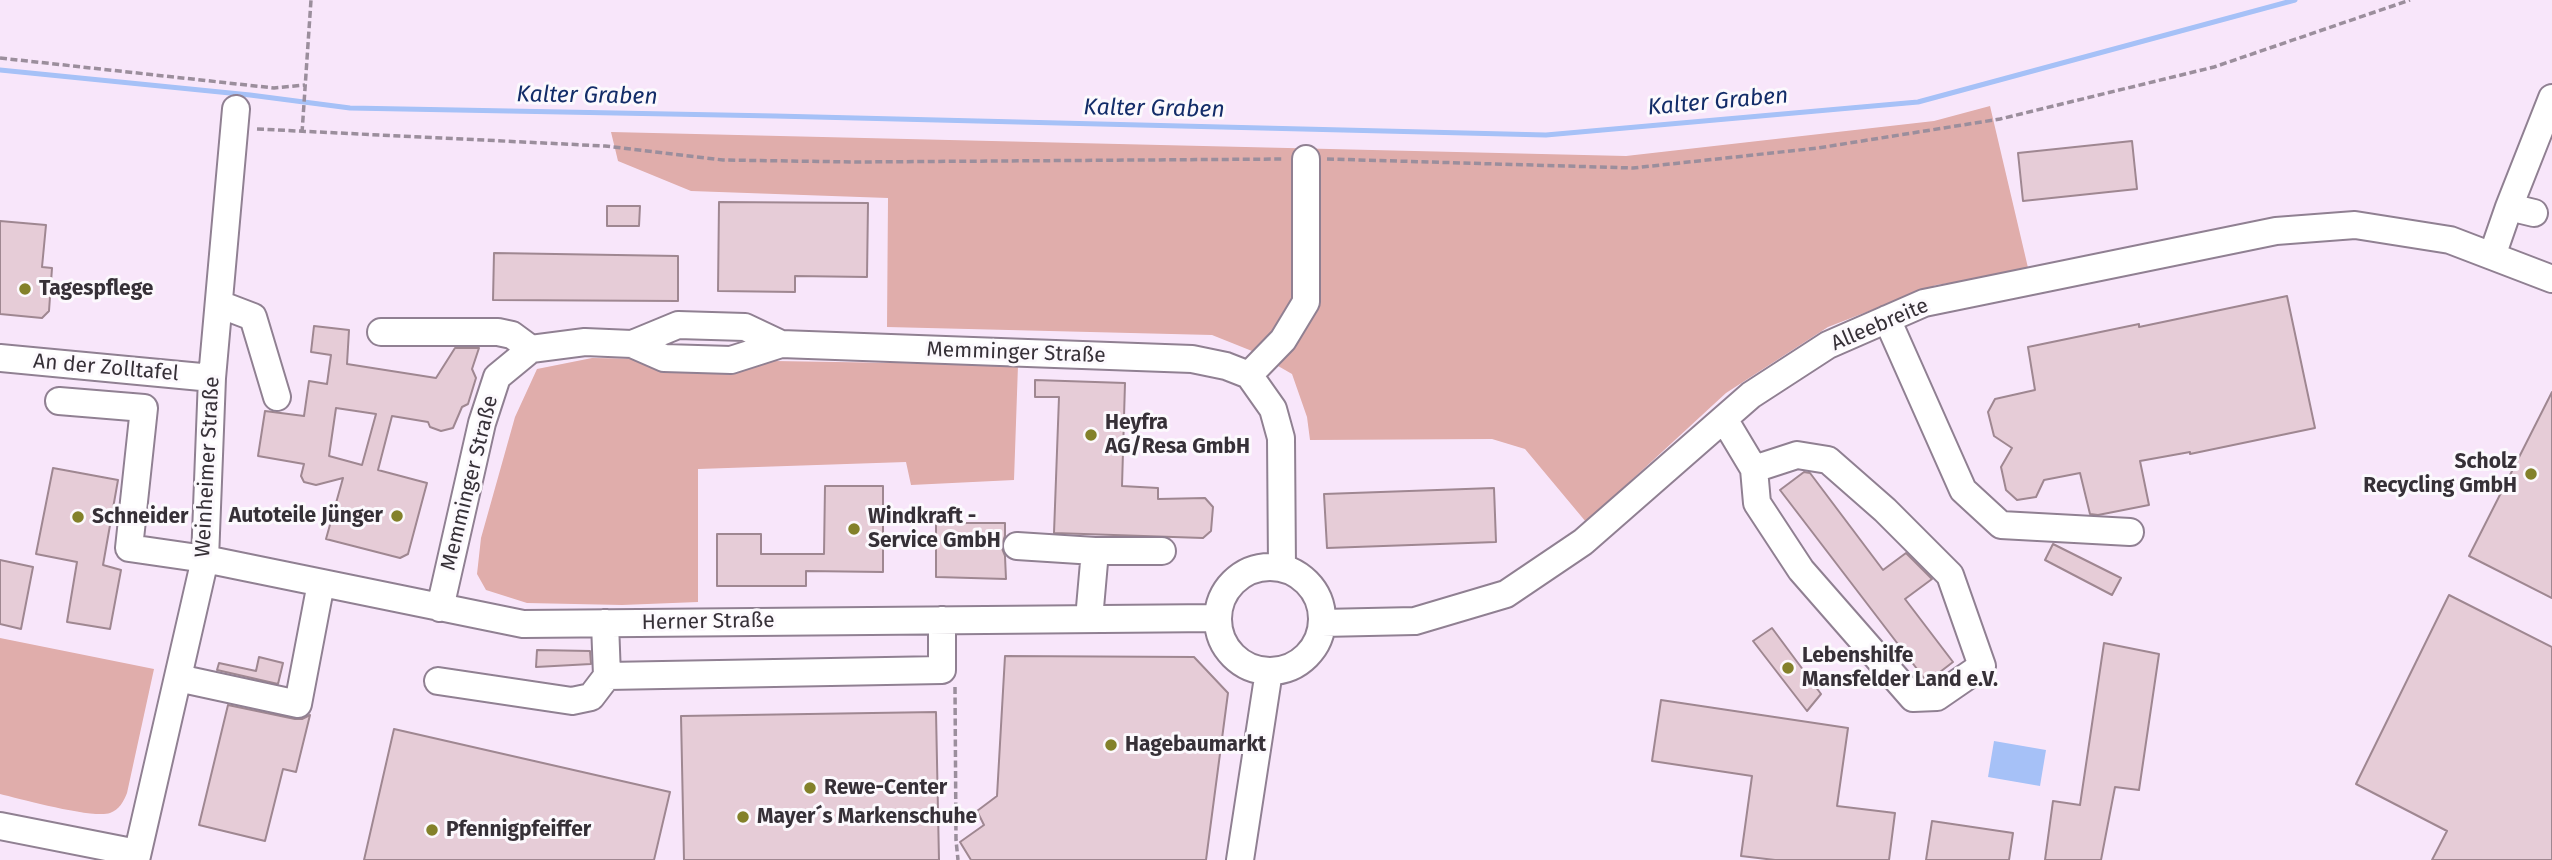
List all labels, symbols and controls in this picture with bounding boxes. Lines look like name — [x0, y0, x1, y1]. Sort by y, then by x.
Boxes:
water label: Kalter Graben — [516, 81, 658, 111]
water label: Kalter Graben — [1646, 82, 1790, 122]
water label: Kalter Graben — [1083, 94, 1225, 124]
place label: Tagespflege — [39, 276, 153, 302]
marker: Tagespflege — [17, 281, 33, 297]
street label: Alleebreite — [1828, 293, 1932, 357]
street label: Memminger Straße — [926, 337, 1106, 369]
street label: An der Zolltafel — [32, 349, 180, 387]
street label: Weinheimer Straße — [191, 376, 225, 558]
street label: Memminger Straße — [436, 393, 504, 573]
place label: Heyfra AG/Resa GmbH — [1105, 410, 1250, 460]
marker: Heyfra AG/Resa GmbH — [1083, 427, 1099, 443]
place label: Scholz Recycling GmbH — [2363, 449, 2517, 499]
marker: Scholz Recycling GmbH — [2523, 466, 2539, 482]
place label: Autoteile Jünger — [229, 503, 383, 529]
place label: Schneider — [92, 504, 188, 530]
place label: Windkraft - Service GmbH — [868, 504, 1001, 554]
marker: Autoteile Jünger — [389, 508, 405, 524]
marker: Schneider — [70, 509, 86, 525]
marker: Windkraft - Service GmbH — [846, 521, 862, 537]
street label: Herner Straße — [641, 608, 775, 636]
place label: Lebenshilfe Mansfelder Land e.V. — [1802, 643, 1998, 693]
marker: Lebenshilfe Mansfelder Land e.V. — [1780, 660, 1796, 676]
place label: Hagebaumarkt — [1125, 732, 1266, 758]
marker: Hagebaumarkt — [1103, 737, 1119, 753]
place label: Rewe-Center — [824, 775, 947, 801]
marker: Rewe-Center — [802, 780, 818, 796]
place label: Mayer´s Markenschuhe — [757, 804, 977, 830]
marker: Mayer´s Markenschuhe — [735, 809, 751, 825]
place label: Pfennigpfeiffer — [446, 817, 591, 843]
marker: Pfennigpfeiffer — [424, 822, 440, 838]

